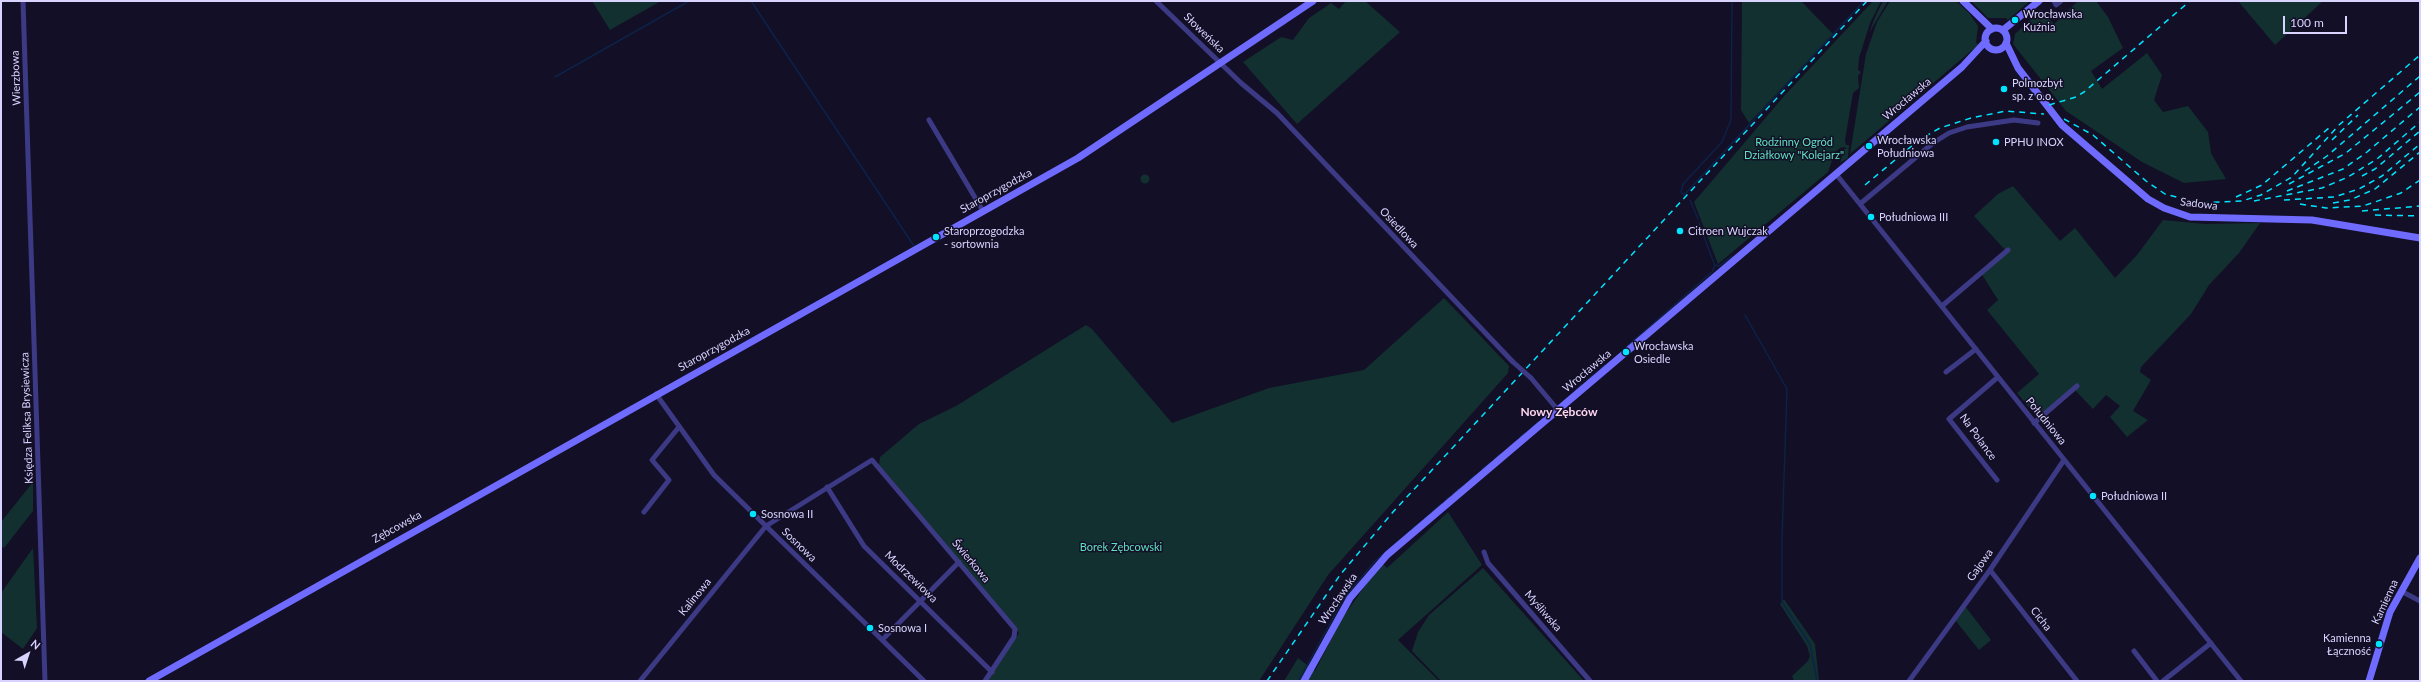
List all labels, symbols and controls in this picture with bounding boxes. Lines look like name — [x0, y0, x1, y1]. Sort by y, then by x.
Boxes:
place label: Wrocławska Kuźnia — [2023, 7, 2082, 33]
scale bar — [2285, 8, 2349, 34]
street label: Słoweńska — [1181, 10, 1227, 56]
marker: Wrocławska Kuźnia — [2010, 15, 2020, 25]
text: 100 m — [2290, 15, 2324, 30]
street label: Wierzbowa — [8, 50, 24, 106]
street label: Wrocławska — [1880, 75, 1934, 123]
place label: Polmozbyt sp. z o.o. — [2012, 76, 2063, 102]
marker: Polmozbyt sp. z o.o. — [1999, 84, 2009, 94]
place label: Wrocławska Południowa — [1877, 133, 1936, 159]
park label: Rodzinny Ogród Działkowy "Kolejarz" — [1744, 135, 1844, 161]
place label: PPHU INOX — [2004, 135, 2064, 149]
marker: PPHU INOX — [1991, 137, 2001, 147]
marker: Wrocławska Południowa — [1864, 141, 1874, 151]
street label: Staroprzygodzka — [958, 166, 1034, 216]
street label: Sadowa — [2179, 195, 2219, 213]
street label: Osiedlowa — [1377, 205, 1421, 251]
place label: Południowa III — [1879, 210, 1948, 224]
marker: Południowa III — [1866, 212, 1876, 222]
place label: Staroprzogodzka - sortownia — [944, 224, 1024, 250]
place label: Citroen Wujczak — [1688, 224, 1768, 238]
marker: Citroen Wujczak — [1675, 226, 1685, 236]
marker: Staroprzogodzka - sortownia — [931, 232, 941, 242]
street label: Staroprzygodzka — [676, 324, 752, 374]
place label: Wrocławska Osiedle — [1634, 339, 1693, 365]
street label: Wrocławska — [1560, 347, 1614, 395]
marker: Wrocławska Osiedle — [1621, 347, 1631, 357]
street label: Księdza Feliksa Brysiewicza — [18, 352, 36, 484]
street label: Południowa — [2023, 395, 2069, 447]
district label: Nowy Zębców — [1520, 405, 1598, 419]
street label: Na Polance — [1957, 411, 1999, 463]
place label: Południowa II — [2101, 489, 2167, 503]
marker: Południowa II — [2088, 491, 2098, 501]
place label: Sosnowa II — [761, 507, 813, 521]
street label: Zębcowska — [370, 508, 424, 546]
marker: Sosnowa II — [748, 509, 758, 519]
street label: Sosnowa — [779, 525, 819, 565]
street label: Świerkowa — [949, 537, 993, 585]
park label: Borek Zębcowski — [1080, 540, 1162, 554]
street label: Gajowa — [1964, 546, 1996, 584]
street label: Modrzewiowa — [882, 548, 940, 606]
street label: Wrocławska — [1316, 571, 1360, 627]
street label: Kalinowa — [676, 576, 714, 618]
street label: Kamienna — [2369, 577, 2401, 627]
street label: Myśliwska — [1522, 588, 1564, 634]
street label: Cicha — [2028, 604, 2054, 634]
place label: Sosnowa I — [878, 621, 927, 635]
marker: Sosnowa I — [865, 623, 875, 633]
place label: Kamienna Łączność — [2323, 631, 2371, 657]
north arrow — [8, 634, 48, 674]
text: N — [28, 637, 43, 652]
marker: Kamienna Łączność — [2374, 639, 2384, 649]

